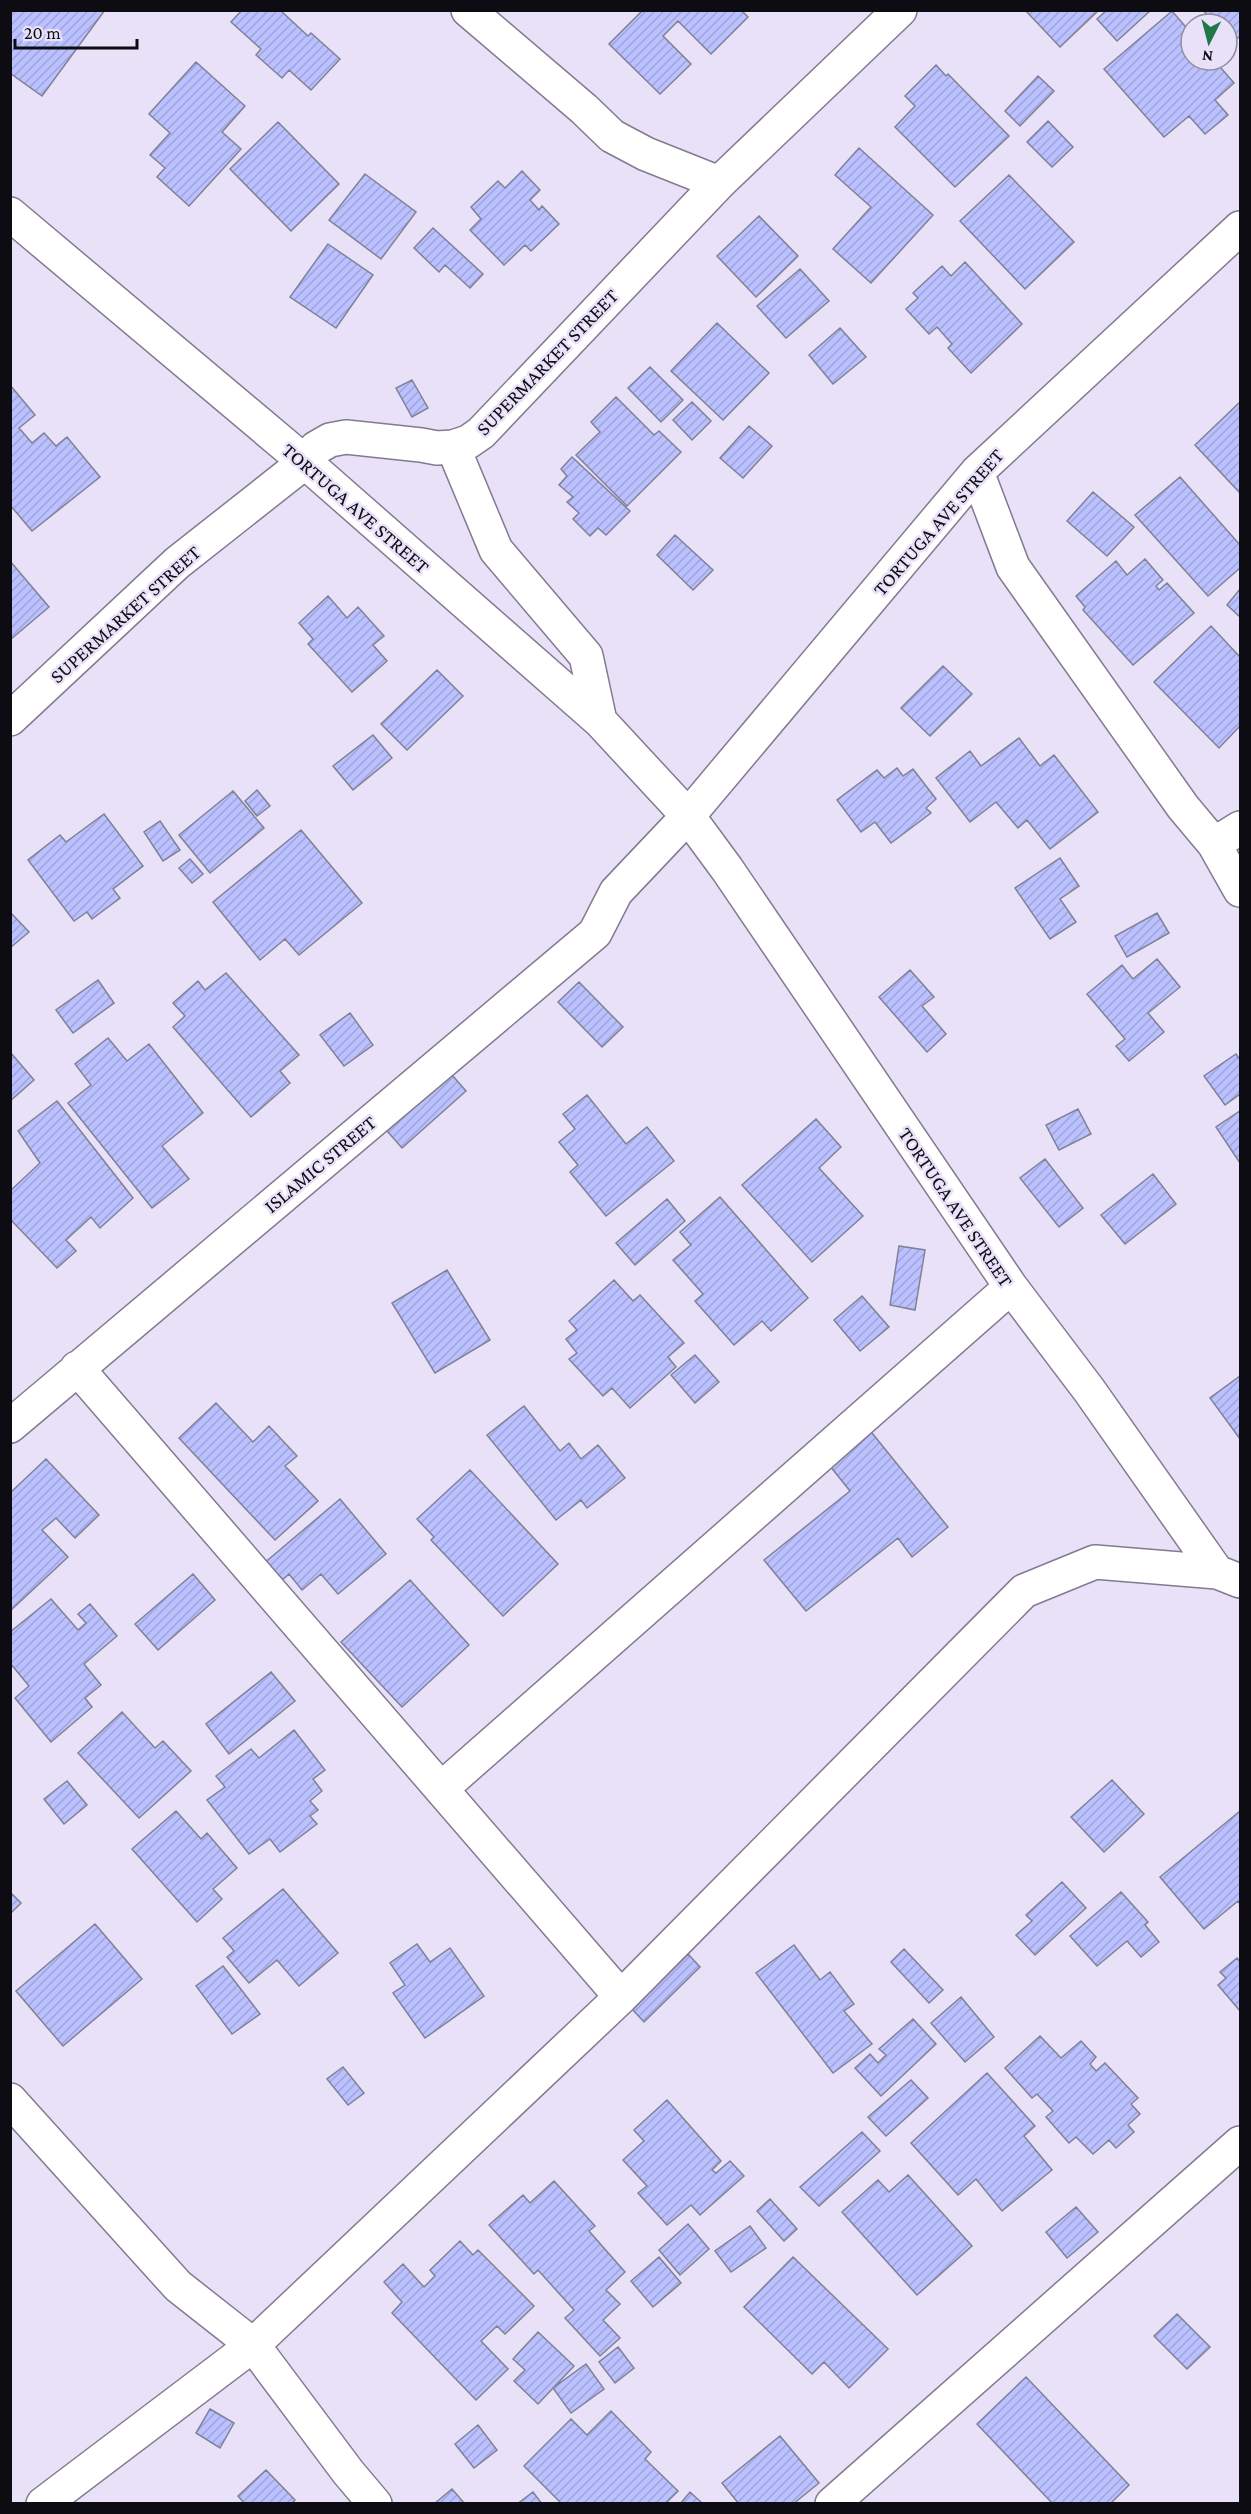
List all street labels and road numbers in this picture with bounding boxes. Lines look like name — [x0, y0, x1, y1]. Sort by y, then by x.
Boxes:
street label: SUPERMARKET STREET — [472, 284, 622, 439]
street label: TORTUGA AVE STREET — [278, 438, 434, 578]
street label: TORTUGA AVE STREET — [868, 444, 1008, 600]
street label: SUPERMARKET STREET — [46, 541, 205, 687]
street label: ISLAMIC STREET — [260, 1111, 380, 1217]
street label: TORTUGA AVE STREET — [895, 1123, 1018, 1291]

